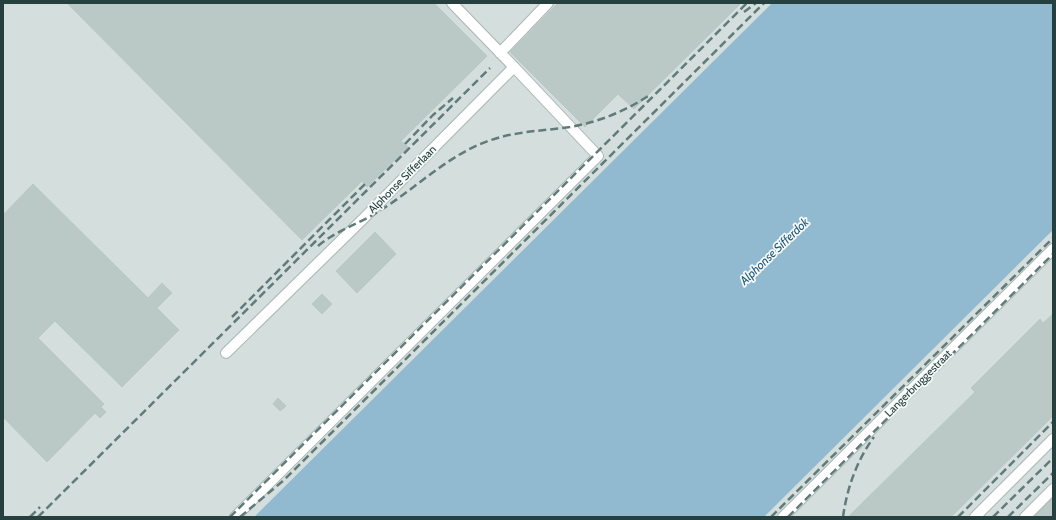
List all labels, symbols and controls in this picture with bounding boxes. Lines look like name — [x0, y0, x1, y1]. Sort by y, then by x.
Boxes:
street label: Alphonse Sifferlaan — [365, 142, 439, 216]
water label: Alphonse Sifferdok — [736, 214, 812, 288]
street label: Langerbruggestraat — [881, 346, 955, 420]

